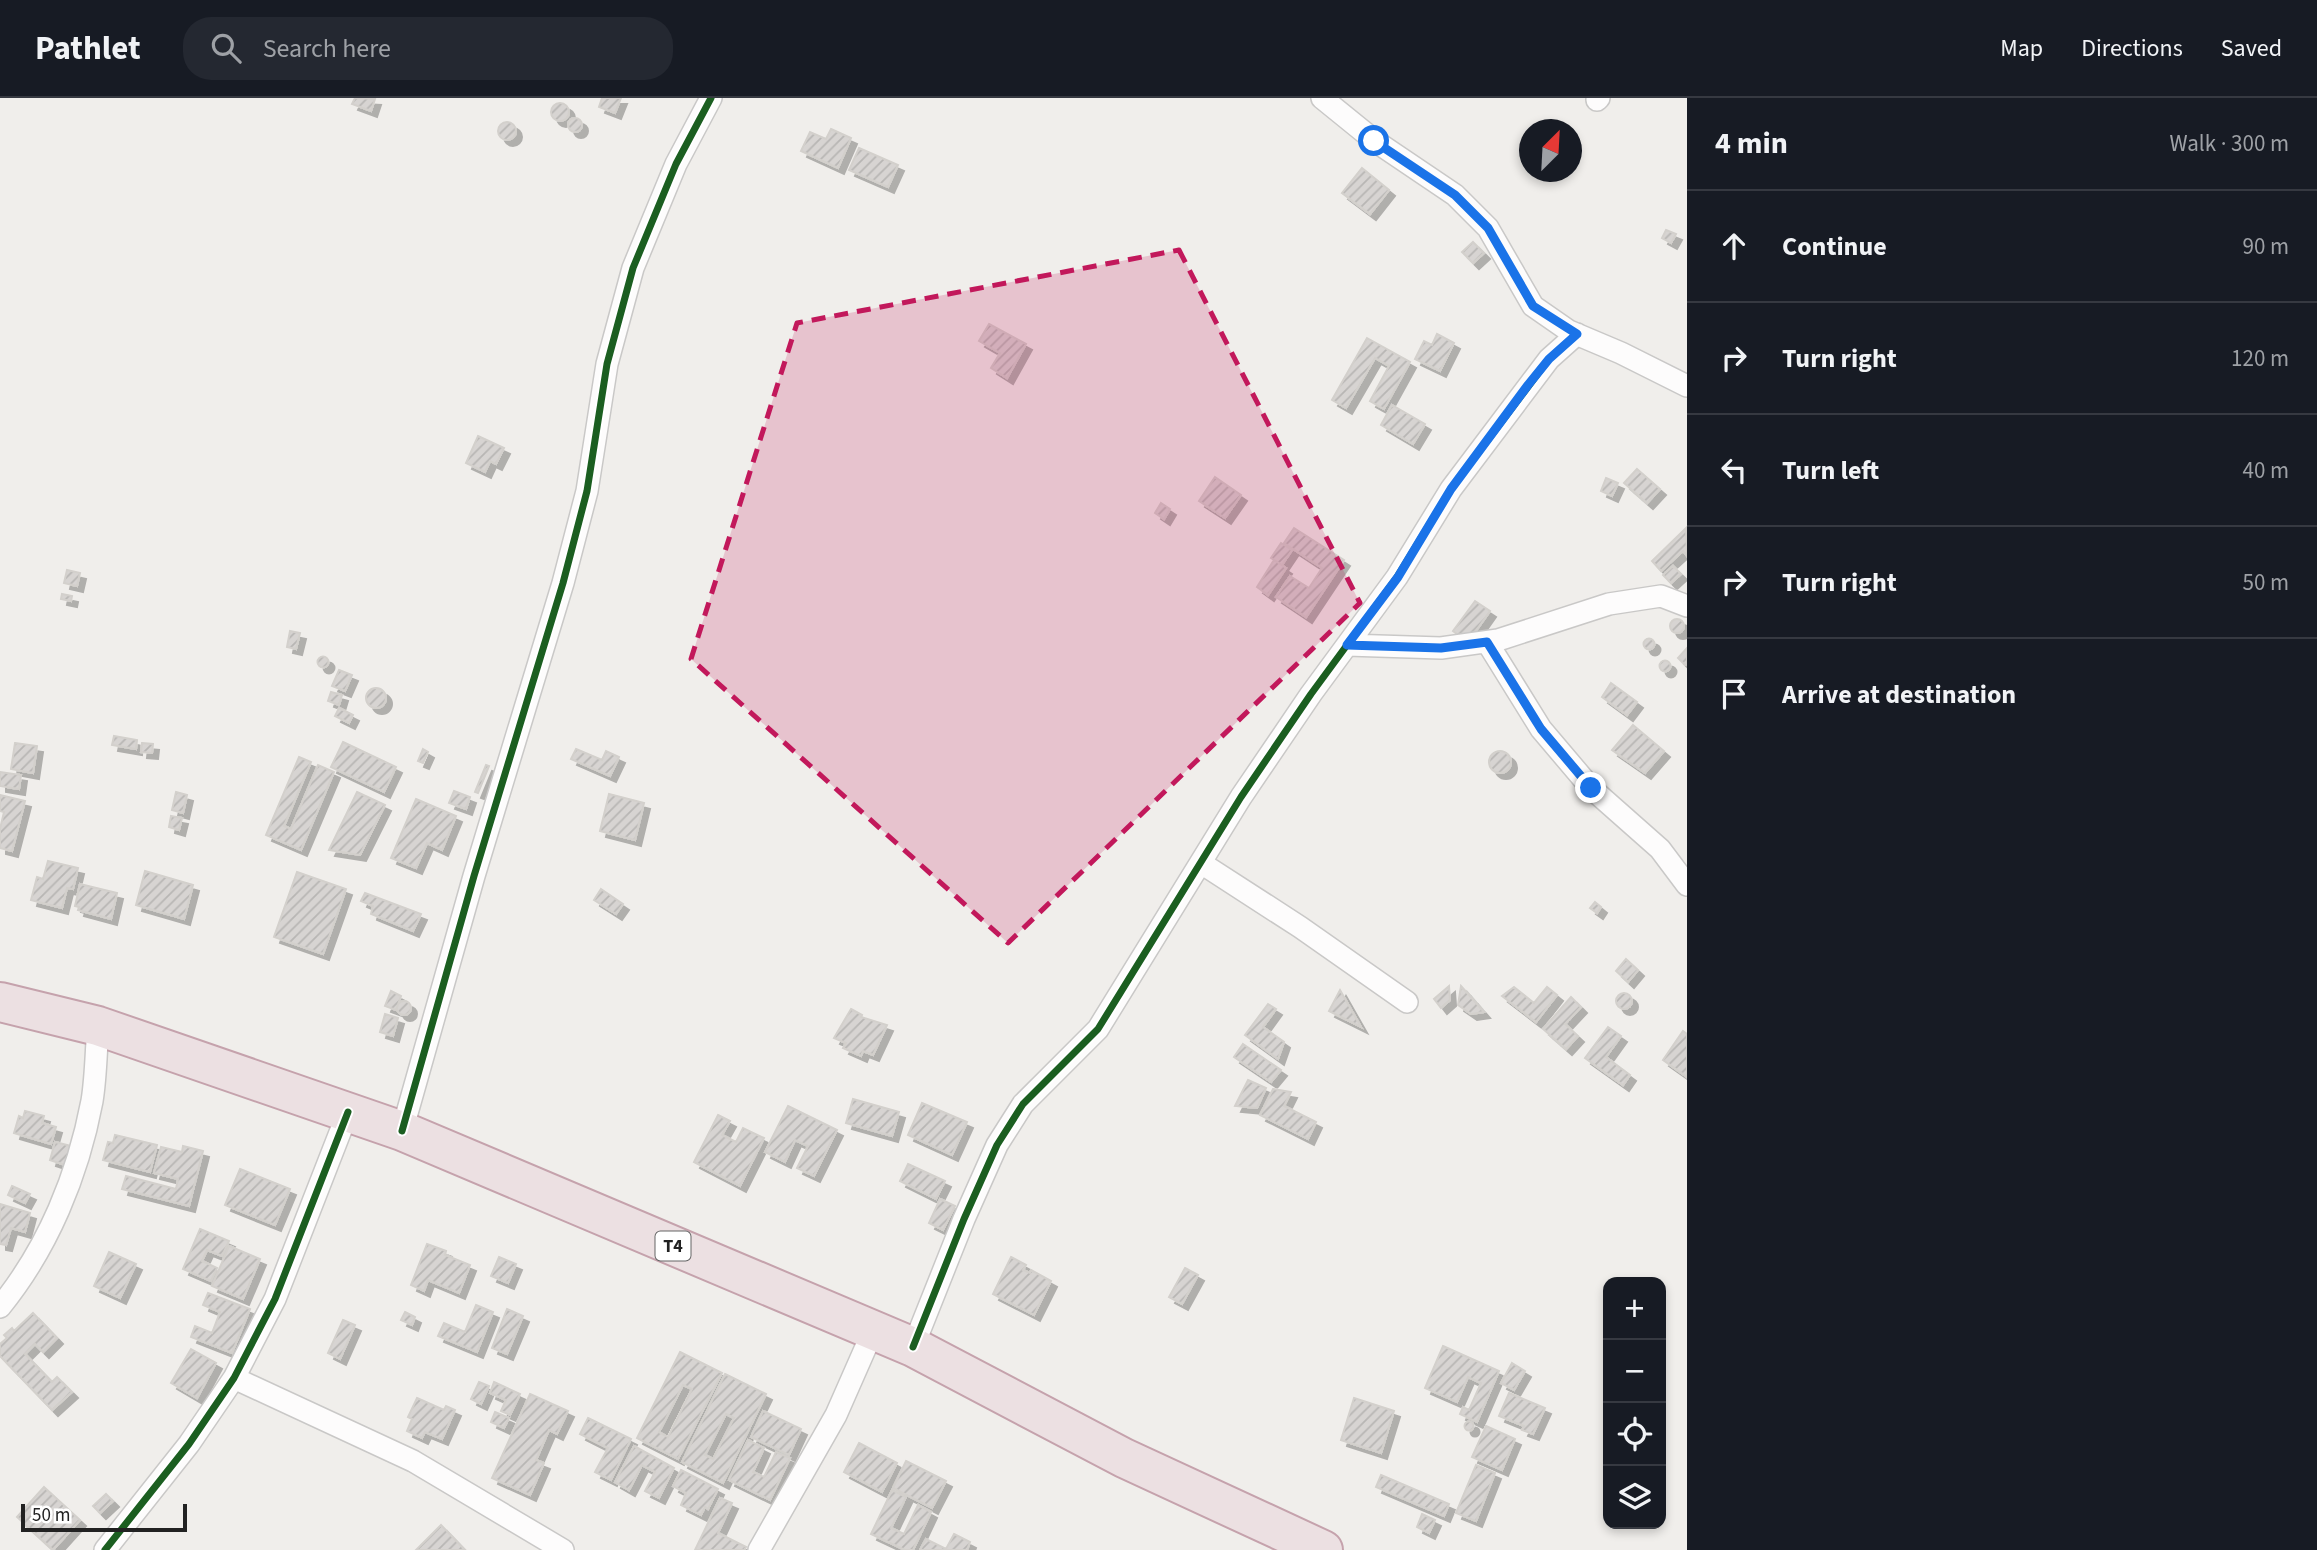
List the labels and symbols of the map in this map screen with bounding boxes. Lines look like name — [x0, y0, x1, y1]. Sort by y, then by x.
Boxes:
north arrow — [1519, 119, 1582, 182]
route start — [1358, 125, 1389, 156]
route end — [1575, 772, 1606, 803]
road number: T4 — [656, 1232, 690, 1260]
scale bar — [21, 1501, 187, 1533]

